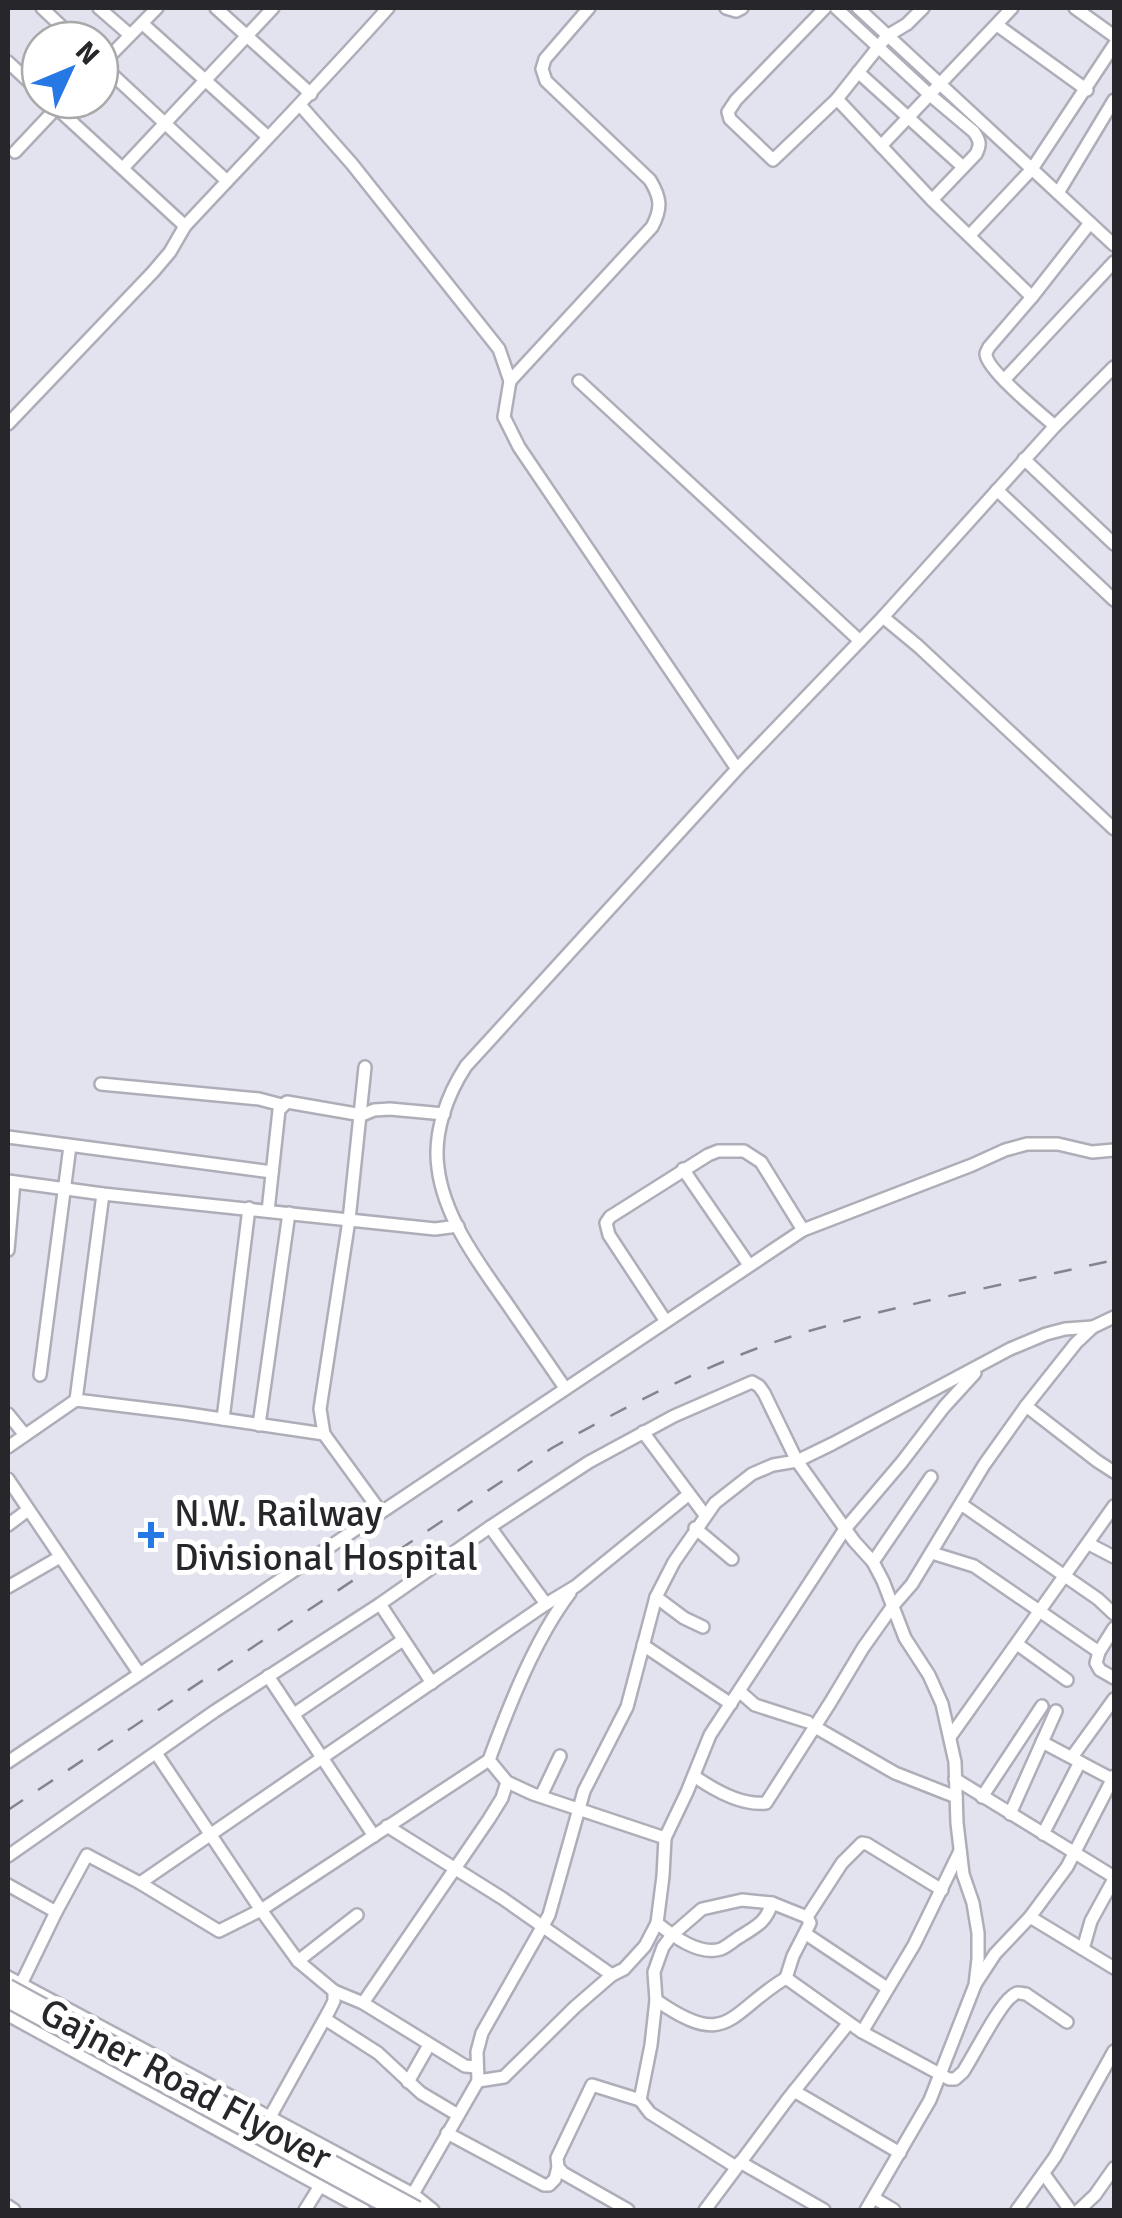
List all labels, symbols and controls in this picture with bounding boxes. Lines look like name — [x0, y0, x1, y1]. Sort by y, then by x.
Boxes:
north arrow — [20, 20, 120, 120]
text: N — [68, 35, 106, 72]
place label: N.W. Railway Divisional Hospital — [174, 1490, 478, 1581]
marker: N.W. Railway Divisional Hospital — [138, 1522, 164, 1548]
street label: Gajner Road Flyover — [32, 1988, 339, 2181]

